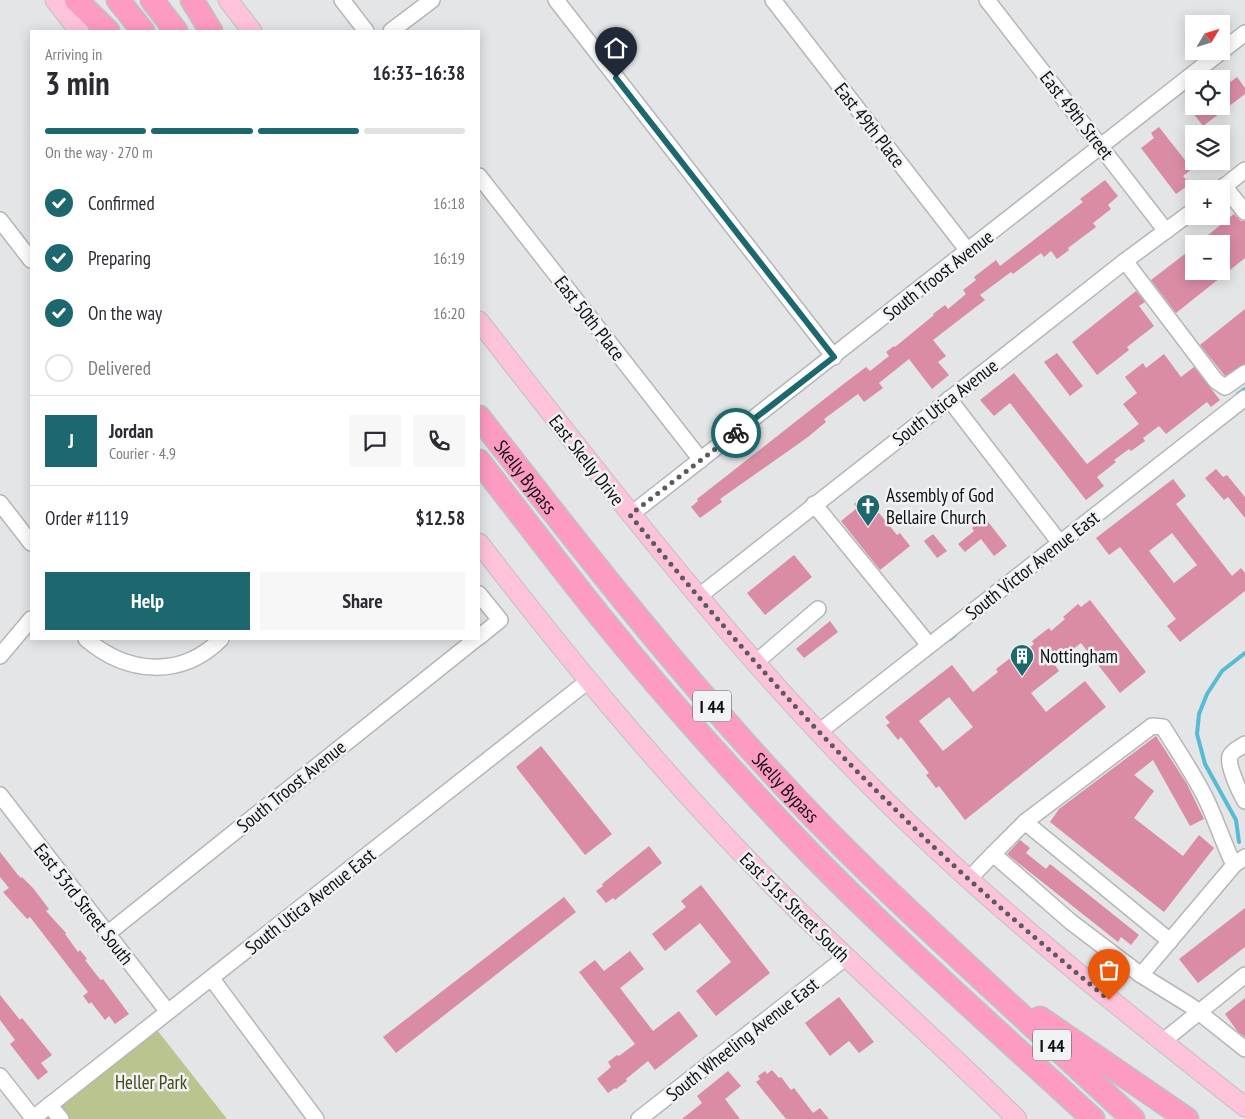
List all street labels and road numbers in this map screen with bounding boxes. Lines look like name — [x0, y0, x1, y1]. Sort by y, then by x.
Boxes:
street label: East 49th Street — [1035, 66, 1119, 165]
street label: East 49th Place — [829, 78, 911, 172]
street label: South Troost Avenue — [878, 224, 998, 326]
street label: East 50th Place — [549, 271, 631, 365]
street label: South Utica Avenue — [887, 353, 1003, 451]
street label: East Skelly Drive — [544, 410, 630, 510]
street label: Skelly Bypass — [489, 435, 562, 519]
street label: South Victor Avenue East — [960, 505, 1104, 625]
road number: I 44 — [693, 690, 731, 721]
street label: South Troost Avenue — [232, 735, 351, 837]
street label: Skelly Bypass — [747, 747, 824, 828]
street label: East 53rd Street South — [29, 838, 139, 970]
street label: South Utica Avenue East — [240, 842, 381, 959]
street label: East 51st Street South — [735, 847, 855, 967]
street label: South Wheeling Avenue East — [661, 972, 824, 1106]
road number: I 44 — [1033, 1030, 1071, 1060]

